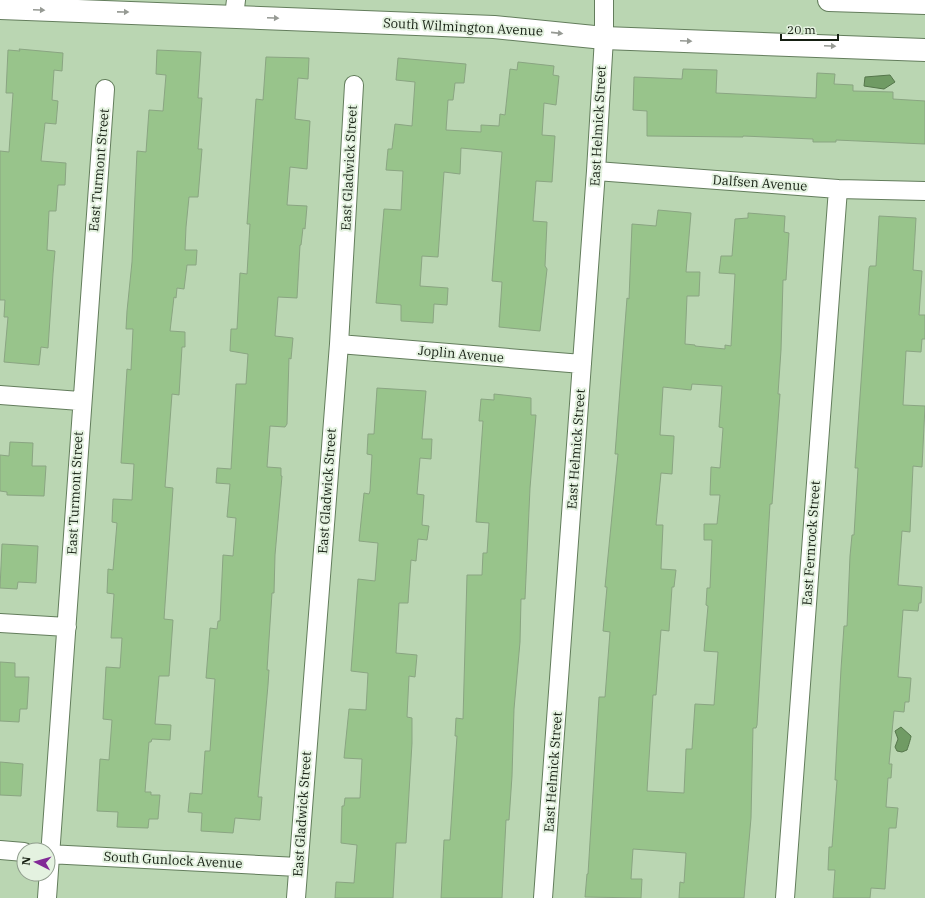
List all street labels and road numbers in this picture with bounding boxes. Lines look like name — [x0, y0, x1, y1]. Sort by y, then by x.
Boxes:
street label: South Wilmington Avenue — [383, 14, 543, 40]
street label: East Helmick Street — [586, 65, 610, 187]
street label: East Gladwick Street — [337, 104, 361, 231]
street label: East Turmont Street — [85, 107, 113, 232]
street label: Dalfsen Avenue — [712, 171, 808, 195]
street label: Joplin Avenue — [417, 342, 505, 366]
street label: East Helmick Street — [563, 388, 589, 510]
street label: East Gladwick Street — [314, 427, 340, 554]
street label: East Turmont Street — [63, 431, 87, 555]
street label: East Fernrock Street — [798, 480, 824, 606]
street label: East Helmick Street — [540, 711, 566, 833]
street label: East Gladwick Street — [289, 750, 315, 877]
street label: South Gunlock Avenue — [103, 848, 243, 872]

